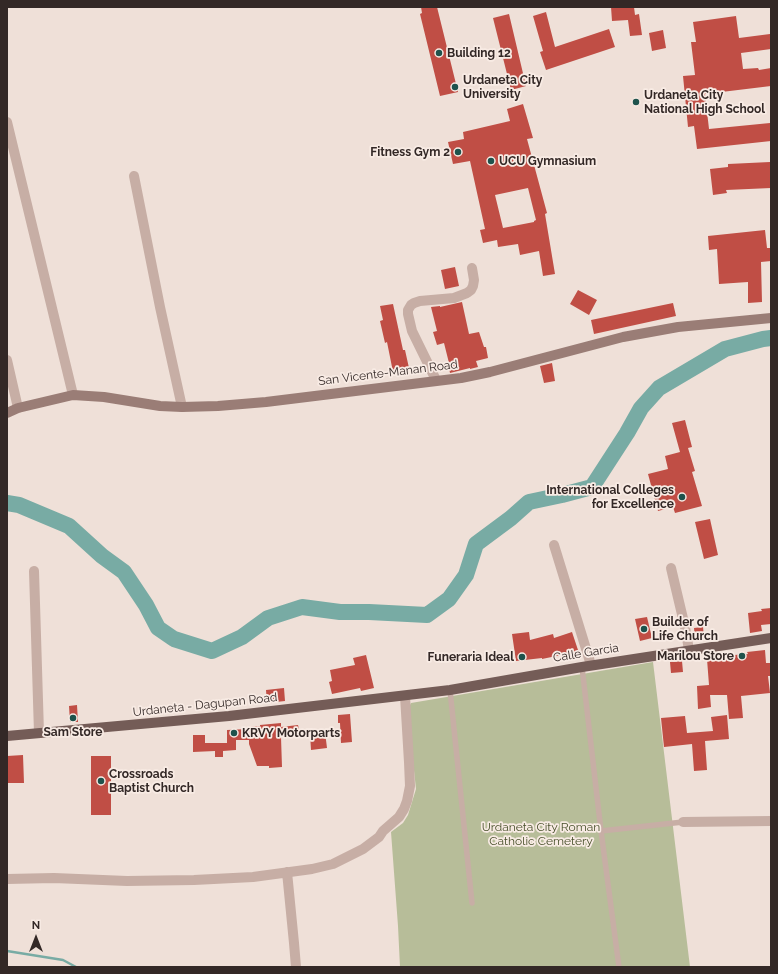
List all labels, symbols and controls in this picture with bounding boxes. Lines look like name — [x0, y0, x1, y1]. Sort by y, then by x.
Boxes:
place label: Building 12 — [447, 46, 511, 60]
marker: Building 12 — [434, 48, 444, 58]
place label: Urdaneta City University — [463, 73, 542, 101]
marker: Urdaneta City University — [450, 82, 460, 92]
place label: Urdaneta City National High School — [644, 88, 765, 116]
marker: Urdaneta City National High School — [631, 97, 641, 107]
place label: Fitness Gym 2 — [370, 145, 450, 159]
marker: Fitness Gym 2 — [453, 147, 463, 157]
place label: UCU Gymnasium — [499, 154, 596, 168]
marker: UCU Gymnasium — [486, 156, 496, 166]
street label: San Vicente-Manan Road — [317, 357, 459, 389]
place label: International Colleges for Excellence — [546, 483, 674, 511]
marker: International Colleges for Excellence — [677, 492, 687, 502]
place label: Builder of Life Church — [652, 615, 718, 643]
marker: Builder of Life Church — [639, 624, 649, 634]
street label: Calle Garcia — [552, 641, 620, 665]
place label: Marilou Store — [657, 649, 734, 663]
place label: Funeraria Ideal — [428, 650, 514, 664]
marker: Marilou Store — [737, 651, 747, 661]
marker: Funeraria Ideal — [517, 652, 527, 662]
street label: Urdaneta - Dagupan Road — [132, 690, 278, 720]
marker: Sam Store — [68, 713, 78, 723]
place label: Sam Store — [43, 725, 103, 739]
place label: KRVY Motorparts — [242, 726, 340, 740]
marker: KRVY Motorparts — [229, 728, 239, 738]
place label: Crossroads Baptist Church — [109, 767, 194, 795]
marker: Crossroads Baptist Church — [96, 776, 106, 786]
park label: Urdaneta City Roman Catholic Cemetery — [482, 820, 600, 848]
north arrow — [16, 918, 56, 958]
text: N — [32, 919, 40, 932]

